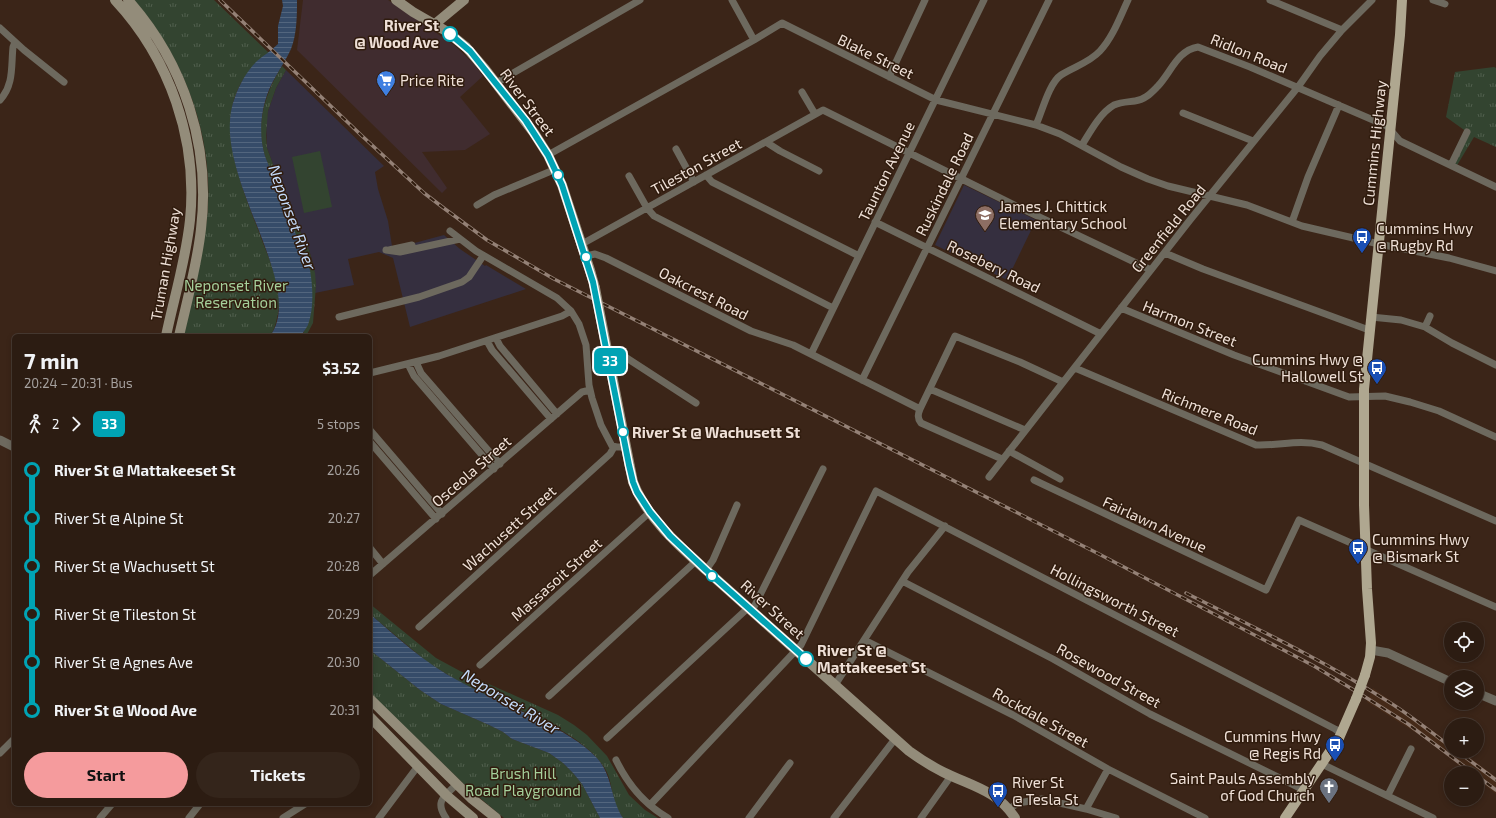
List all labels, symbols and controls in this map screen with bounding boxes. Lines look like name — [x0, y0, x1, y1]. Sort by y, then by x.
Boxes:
place label: River St @ Wood Ave — [354, 16, 439, 51]
marker: River St @ Wood Ave — [442, 26, 458, 42]
street label: Ridlon Road — [1208, 29, 1290, 77]
street label: Blake Street — [835, 30, 917, 82]
street label: River Street — [497, 65, 559, 139]
supermarket icon: Price Rite — [375, 69, 397, 97]
place label: Price Rite — [400, 71, 464, 89]
street label: Cummins Highway — [1358, 79, 1390, 207]
street label: Taunton Avenue — [854, 118, 918, 224]
street label: Ruskindale Road — [911, 129, 977, 239]
street label: Tileston Street — [648, 134, 745, 198]
water label: Neponset River — [265, 162, 321, 273]
unlabelled marker — [552, 169, 564, 181]
street label: Greenfield Road — [1127, 180, 1209, 276]
place label: James J. Chittick Elementary School — [999, 197, 1127, 232]
school or university icon: James J. Chittick Elementary School — [974, 204, 996, 232]
street label: Truman Highway — [146, 206, 184, 322]
place label: Cummins Hwy @ Rugby Rd — [1376, 219, 1473, 254]
bus stop icon: Cummins Hwy @ Rugby Rd — [1351, 226, 1373, 254]
street label: Rosebery Road — [944, 236, 1044, 296]
unlabelled marker — [580, 251, 592, 263]
street label: Oakcrest Road — [656, 263, 752, 323]
park label: Neponset River Reservation — [184, 276, 288, 311]
street label: Harmon Street — [1140, 296, 1240, 350]
text: 7 min — [24, 347, 79, 373]
line badge: 33 — [592, 348, 628, 374]
place label: Cummins Hwy @ Hallowell St — [1252, 350, 1363, 385]
text: 33 — [602, 352, 618, 369]
bus stop icon: Cummins Hwy @ Hallowell St — [1366, 357, 1388, 385]
text: $3.52 — [322, 359, 360, 377]
text: 20:24 – 20:31 · Bus — [24, 375, 133, 391]
street label: Richmere Road — [1159, 384, 1261, 438]
icon: walk — [24, 413, 46, 435]
icon: forward — [65, 413, 87, 435]
text: 33 — [101, 415, 117, 432]
text: 2 — [52, 416, 59, 432]
text: 5 stops — [317, 416, 360, 432]
place label: River St @ Wachusett St — [632, 423, 800, 441]
marker: River St @ Wachusett St — [617, 426, 629, 438]
street label: Osceola Street — [428, 431, 515, 510]
text: River St @ Mattakeeset St — [54, 461, 236, 479]
text: 20:26 — [327, 462, 360, 478]
street label: Wachusett Street — [459, 481, 559, 575]
street label: Fairlawn Avenue — [1100, 492, 1210, 556]
text: River St @ Alpine St — [54, 509, 183, 527]
text: 20:27 — [328, 510, 360, 526]
place label: Cummins Hwy @ Bismark St — [1372, 530, 1469, 565]
street label: Massasoit Street — [507, 533, 605, 624]
bus stop icon: Cummins Hwy @ Bismark St — [1347, 537, 1369, 565]
text: River St @ Wachusett St — [54, 557, 215, 575]
text: 20:28 — [327, 558, 360, 574]
street label: Hollingsworth Street — [1048, 560, 1183, 640]
unlabelled marker — [706, 570, 718, 582]
street label: River Street — [737, 576, 809, 643]
text: River St @ Tileston St — [54, 605, 196, 623]
text: 20:29 — [327, 606, 360, 622]
map controls — [1444, 622, 1484, 806]
button: locate — [1444, 622, 1484, 662]
street label: Rosewood Street — [1054, 639, 1165, 711]
place label: River St @ Mattakeeset St — [817, 641, 926, 676]
marker: River St @ Mattakeeset St — [798, 651, 814, 667]
text: River St @ Agnes Ave — [54, 653, 193, 671]
text: 20:30 — [327, 654, 360, 670]
water label: Neponset River — [459, 664, 564, 738]
button: layers — [1444, 670, 1484, 710]
street label: Rockdale Street — [990, 683, 1092, 751]
text: River St @ Wood Ave — [54, 701, 197, 719]
text: 20:31 — [329, 702, 360, 718]
button: + — [1444, 718, 1484, 758]
place label: Cummins Hwy @ Regis Rd — [1224, 727, 1321, 762]
bus stop icon: Cummins Hwy @ Regis Rd — [1324, 734, 1346, 762]
button: Start — [24, 752, 188, 798]
button: Tickets — [196, 752, 360, 798]
park label: Brush Hill Road Playground — [465, 764, 581, 799]
button: − — [1444, 766, 1484, 806]
place label: Saint Pauls Assembly of God Church — [1170, 769, 1315, 804]
place label: River St @ Tesla St — [1012, 773, 1079, 808]
church icon: Saint Pauls Assembly of God Church — [1318, 776, 1340, 804]
bus stop icon: River St @ Tesla St — [987, 780, 1009, 808]

